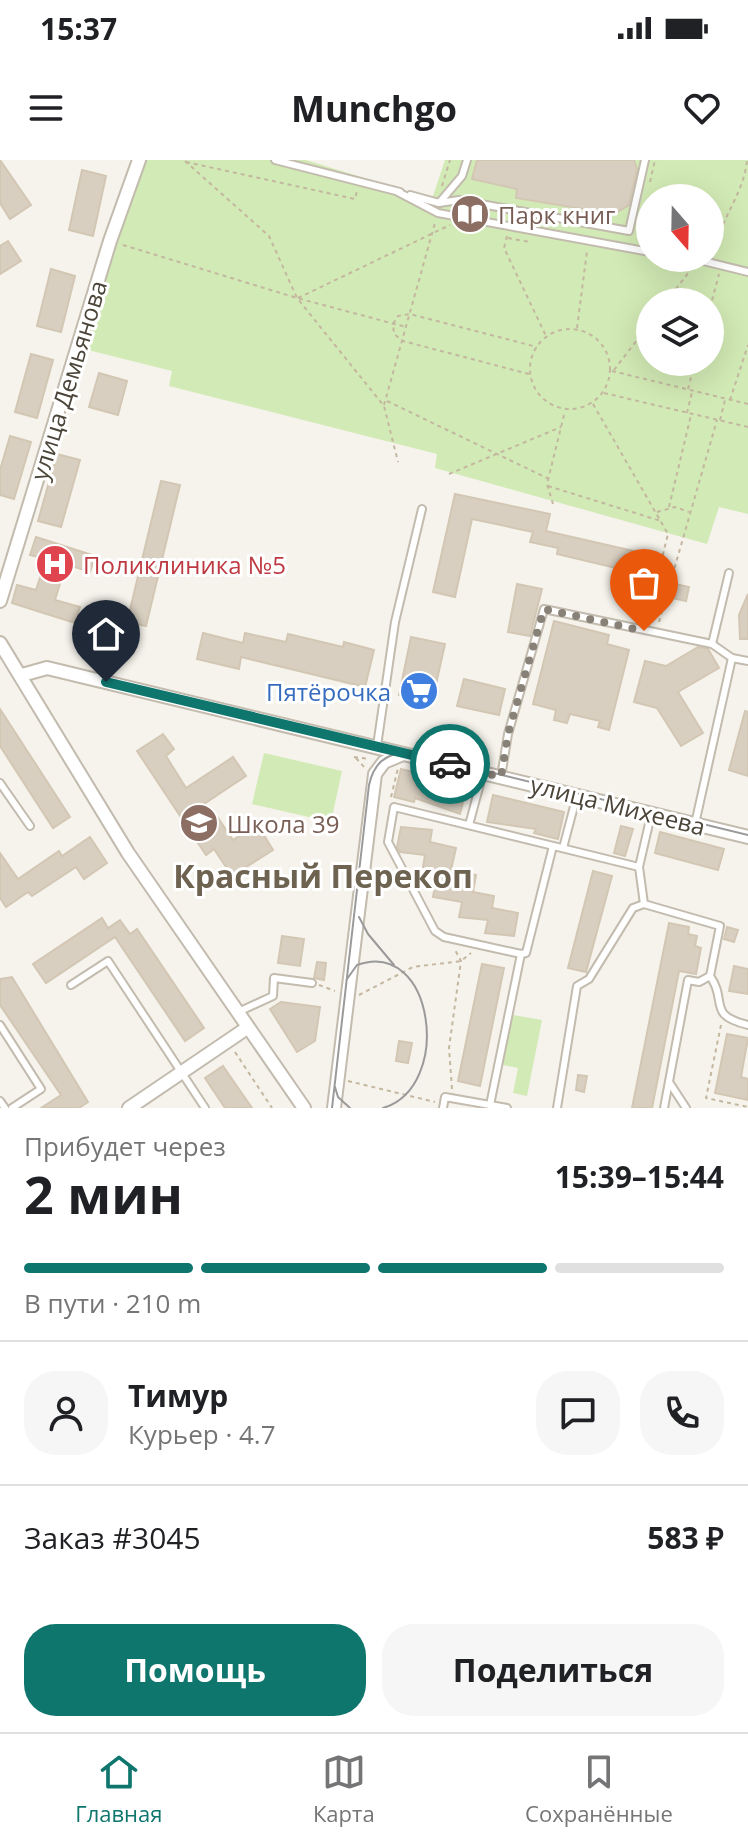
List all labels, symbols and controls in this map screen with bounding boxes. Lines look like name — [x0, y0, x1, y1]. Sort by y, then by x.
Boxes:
text: 15:37 — [40, 8, 117, 49]
text: Munchgo — [291, 84, 457, 133]
icon: menu — [24, 86, 68, 130]
icon: heart — [680, 86, 724, 130]
north arrow — [636, 184, 724, 272]
map controls — [636, 184, 724, 376]
library icon: Парк книг — [449, 193, 491, 235]
place label: Парк книг — [498, 198, 615, 231]
street label: улица Демьянова — [22, 276, 114, 484]
button: layers — [636, 288, 724, 376]
hospital icon: Поликлиника №5 — [34, 543, 76, 585]
place label: Поликлиника №5 — [83, 548, 286, 581]
pin — [610, 549, 678, 631]
icon: bag — [622, 561, 666, 605]
pin — [72, 600, 140, 682]
icon: home — [84, 612, 128, 656]
supermarket icon: Пятёрочка — [398, 670, 440, 712]
place label: Пятёрочка — [266, 675, 391, 708]
courier — [410, 724, 490, 804]
icon: car — [428, 742, 472, 786]
street label: улица Михеева — [527, 767, 709, 843]
school or university icon: Школа 39 — [178, 802, 220, 844]
place label: Школа 39 — [227, 807, 339, 840]
district label: Красный Перекоп — [173, 854, 473, 897]
text: Прибудет через — [24, 1128, 226, 1164]
text: 15:39–15:44 — [555, 1156, 724, 1197]
text: 2 мин — [24, 1158, 183, 1229]
text: В пути · 210 m — [24, 1285, 201, 1321]
button: person — [24, 1371, 108, 1455]
button: chat — [536, 1371, 620, 1455]
button: phone — [640, 1371, 724, 1455]
text: Тимур — [128, 1375, 228, 1416]
text: Курьер · 4.7 — [128, 1416, 276, 1452]
text: Заказ #3045 — [24, 1517, 201, 1558]
text: 583 ₽ — [647, 1517, 724, 1558]
button: Помощь — [24, 1624, 366, 1716]
button: Поделиться — [382, 1624, 724, 1716]
tab: Главная — [75, 1750, 162, 1828]
tab: Карта — [313, 1750, 375, 1828]
tab: Сохранённые — [525, 1750, 673, 1828]

